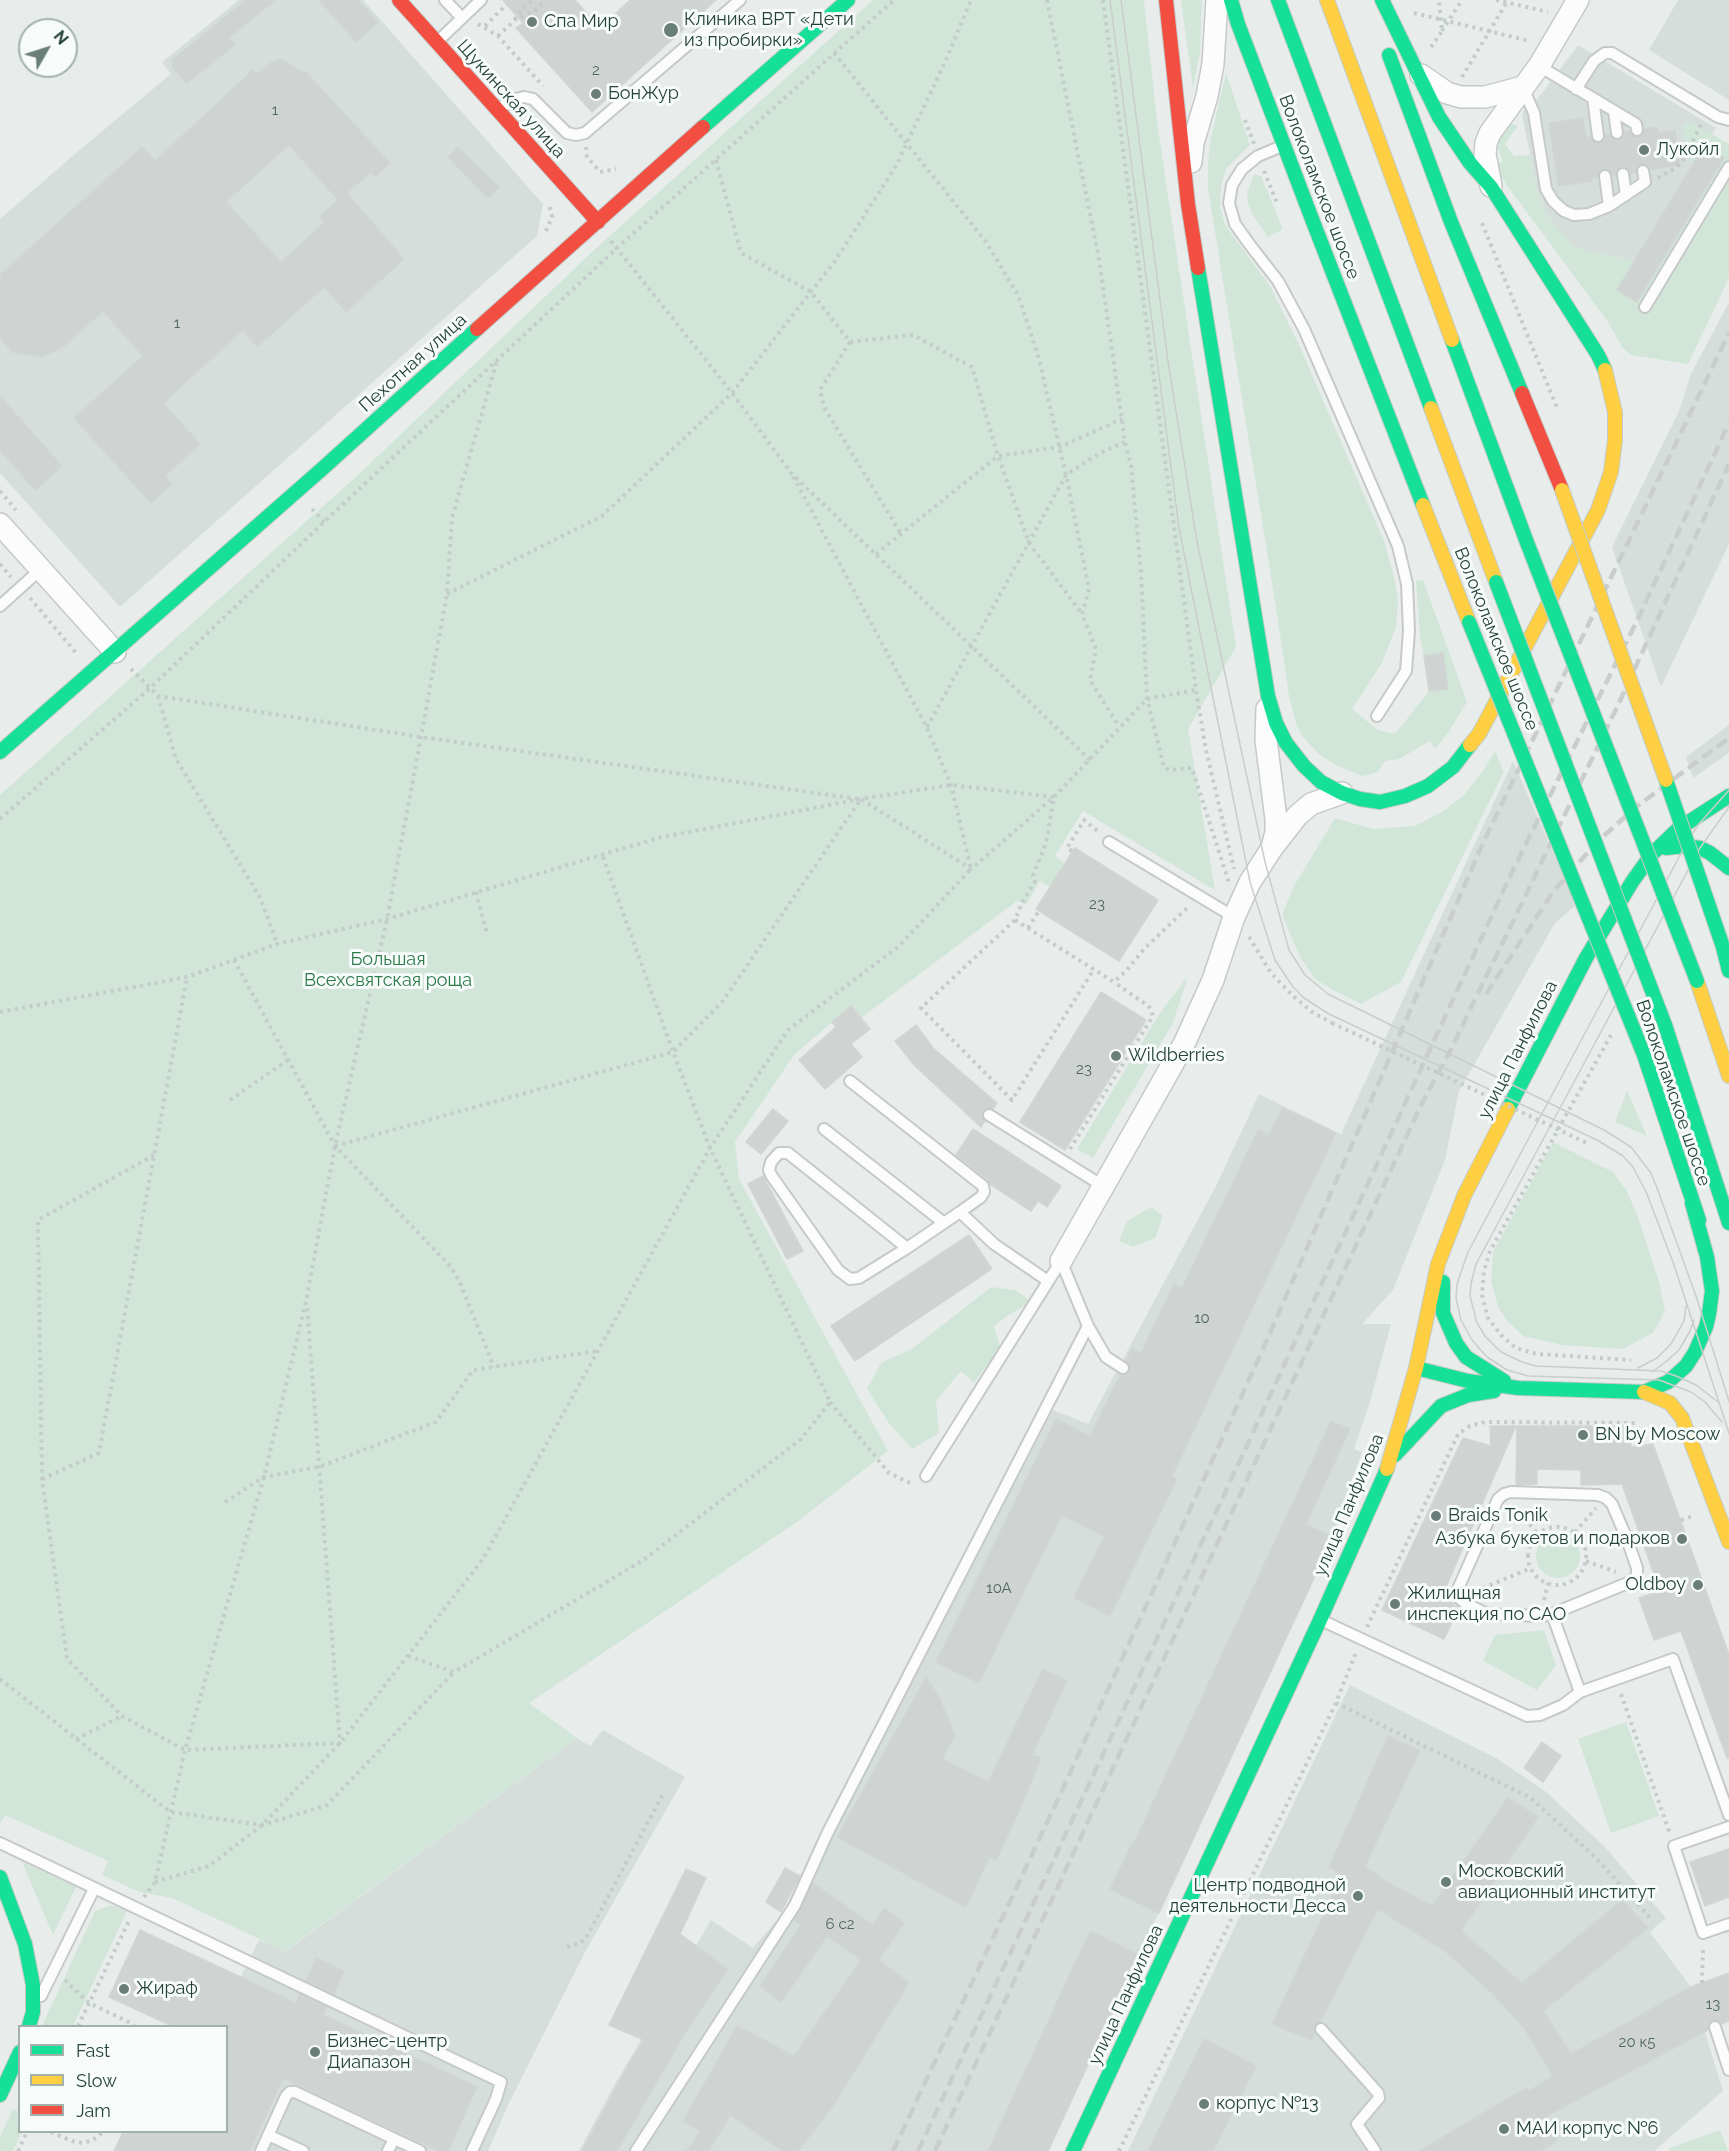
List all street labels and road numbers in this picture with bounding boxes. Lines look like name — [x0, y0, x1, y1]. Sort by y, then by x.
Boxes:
street label: Щукинская улица — [452, 35, 570, 163]
street label: Волоколамское шоссе — [1274, 92, 1364, 282]
street label: Пехотная улица — [355, 309, 471, 417]
street label: Волоколамское шоссе — [1449, 544, 1543, 734]
street label: улица Панфилова — [1474, 977, 1562, 1123]
street label: Волоколамское шоссе — [1631, 997, 1715, 1189]
street label: улица Панфилова — [1309, 1431, 1389, 1579]
street label: улица Панфилова — [1084, 1921, 1168, 2069]

